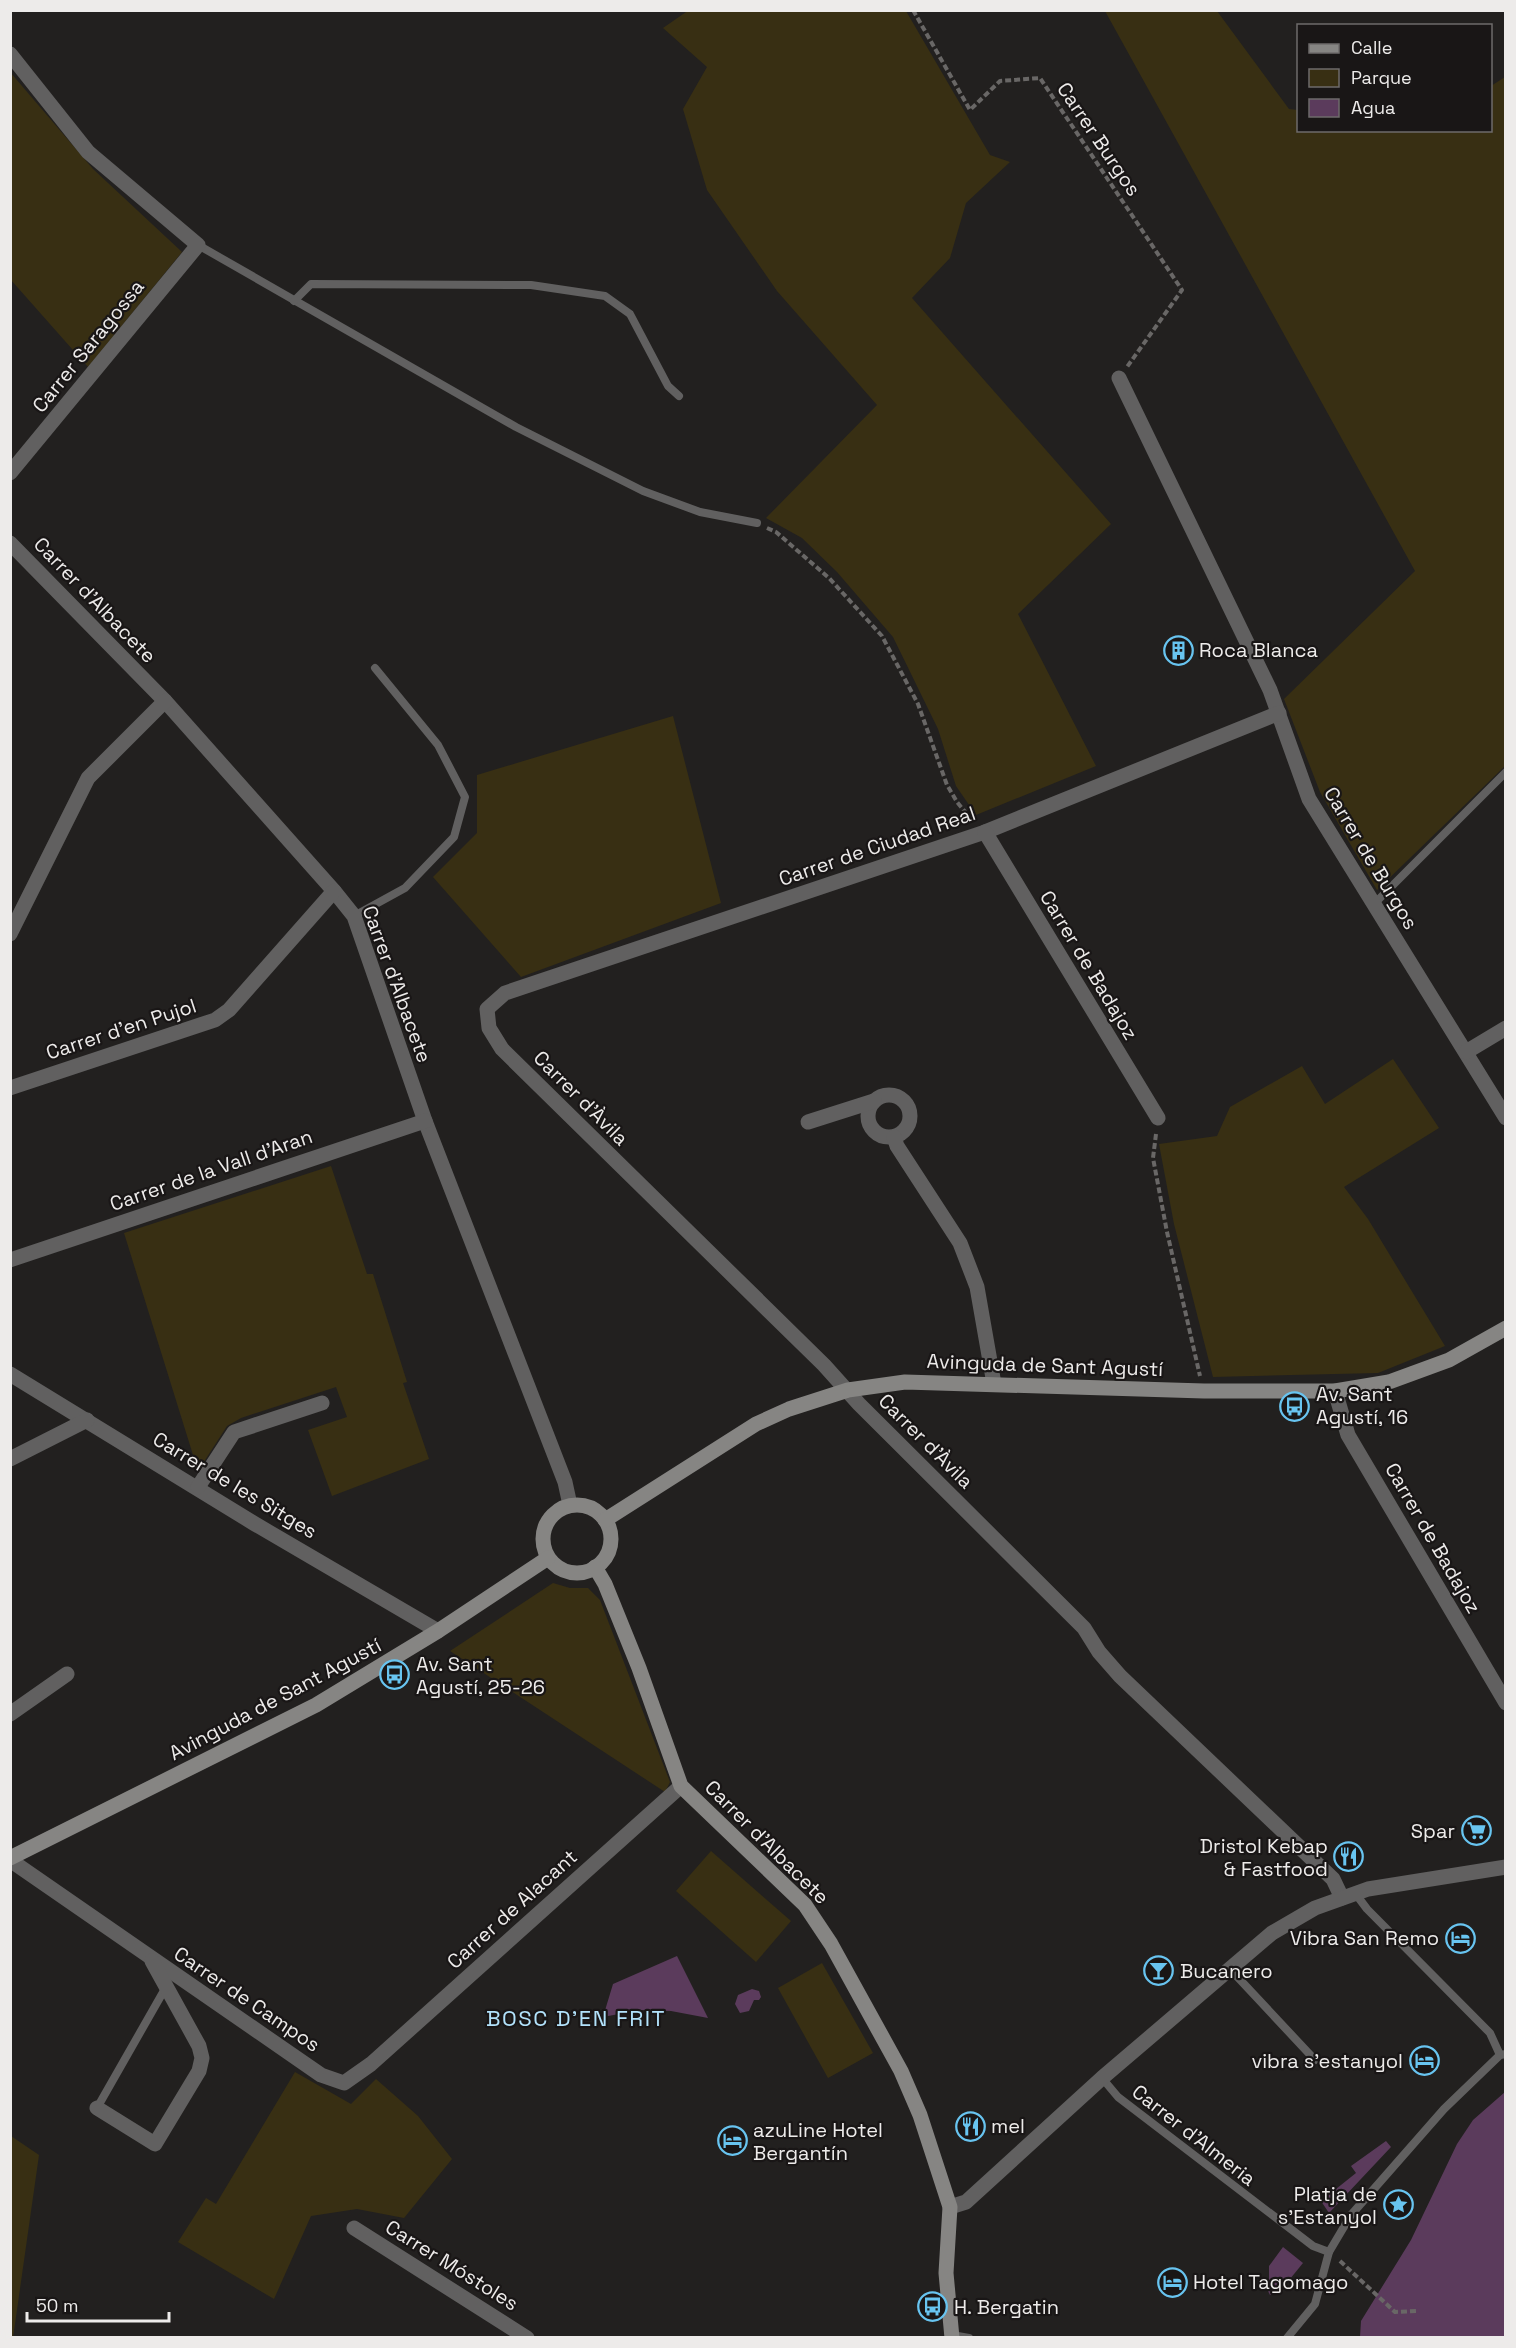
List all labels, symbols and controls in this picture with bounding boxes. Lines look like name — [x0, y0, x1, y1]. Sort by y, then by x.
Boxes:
legend — [1297, 24, 1492, 132]
text: Calle — [1351, 36, 1392, 59]
text: Parque — [1351, 66, 1412, 89]
street label: Carrer Burgos — [1051, 77, 1147, 201]
text: Agua — [1351, 96, 1395, 119]
street label: Carrer Saragossa — [26, 274, 150, 418]
street label: Carrer d'Albacete — [28, 531, 162, 669]
building icon: Roca Blanca — [1162, 634, 1194, 666]
place label: Roca Blanca — [1199, 637, 1318, 663]
street label: Carrer de Burgos — [1318, 782, 1424, 934]
street label: Carrer de Ciudad Real — [775, 800, 979, 892]
street label: Carrer de Badajoz — [1034, 886, 1144, 1044]
street label: Carrer d'Albacete — [356, 902, 438, 1066]
street label: Carrer d'en Pujol — [43, 992, 199, 1066]
street label: Carrer d'Àvila — [528, 1045, 634, 1151]
street label: Carrer de la Vall d'Aran — [106, 1123, 316, 1217]
street label: Avinguda de Sant Agustí — [926, 1348, 1164, 1382]
place label: Av. Sant Agustí, 16 — [1316, 1381, 1408, 1430]
street label: Carrer d'Àvila — [873, 1388, 979, 1494]
bus stop icon: Av. Sant Agustí, 16 — [1279, 1390, 1311, 1422]
street label: Carrer de les Sitges — [148, 1426, 322, 1544]
street label: Carrer de Badajoz — [1379, 1458, 1487, 1618]
street label: Avinguda de Sant Agustí — [164, 1632, 386, 1766]
place label: Av. Sant Agustí, 25-26 — [416, 1651, 545, 1700]
bus stop icon: Av. Sant Agustí, 25-26 — [379, 1659, 411, 1691]
street label: Carrer d'Albacete — [699, 1774, 835, 1910]
supermarket icon: Spar — [1460, 1815, 1492, 1847]
place label: Spar — [1411, 1818, 1455, 1844]
place label: Dristol Kebap & Fastfood — [1200, 1833, 1328, 1882]
restaurant icon: Dristol Kebap & Fastfood — [1333, 1841, 1365, 1873]
street label: Carrer de Alacant — [441, 1844, 583, 1974]
hotel icon: Vibra San Remo — [1444, 1922, 1476, 1954]
place label: Vibra San Remo — [1290, 1925, 1439, 1951]
street label: Carrer de Campos — [169, 1940, 325, 2058]
bar icon: Bucanero — [1143, 1955, 1175, 1987]
place label: Bucanero — [1180, 1958, 1273, 1984]
district label: BOSC D'EN FRIT — [486, 2004, 666, 2032]
hotel icon: vibra s'estanyol — [1408, 2045, 1440, 2077]
place label: vibra s'estanyol — [1251, 2048, 1403, 2074]
street label: Carrer d'Almeria — [1127, 2079, 1261, 2191]
restaurant icon: mel — [954, 2110, 986, 2142]
place label: mel — [991, 2113, 1025, 2139]
place label: azuLine Hotel Bergantín — [753, 2117, 883, 2166]
hotel icon: azuLine Hotel Bergantín — [716, 2125, 748, 2157]
place label: Platja de s'Estanyol — [1278, 2181, 1377, 2230]
place icon: Platja de s'Estanyol — [1382, 2189, 1414, 2221]
street label: Carrer Móstoles — [381, 2214, 523, 2316]
hotel icon: Hotel Tagomago — [1156, 2266, 1188, 2298]
place label: Hotel Tagomago — [1193, 2269, 1348, 2295]
scale bar — [27, 2285, 170, 2323]
bus stop icon: H. Bergatin — [917, 2291, 949, 2323]
text: 50 m — [36, 2294, 78, 2317]
place label: H. Bergatin — [954, 2294, 1059, 2320]

